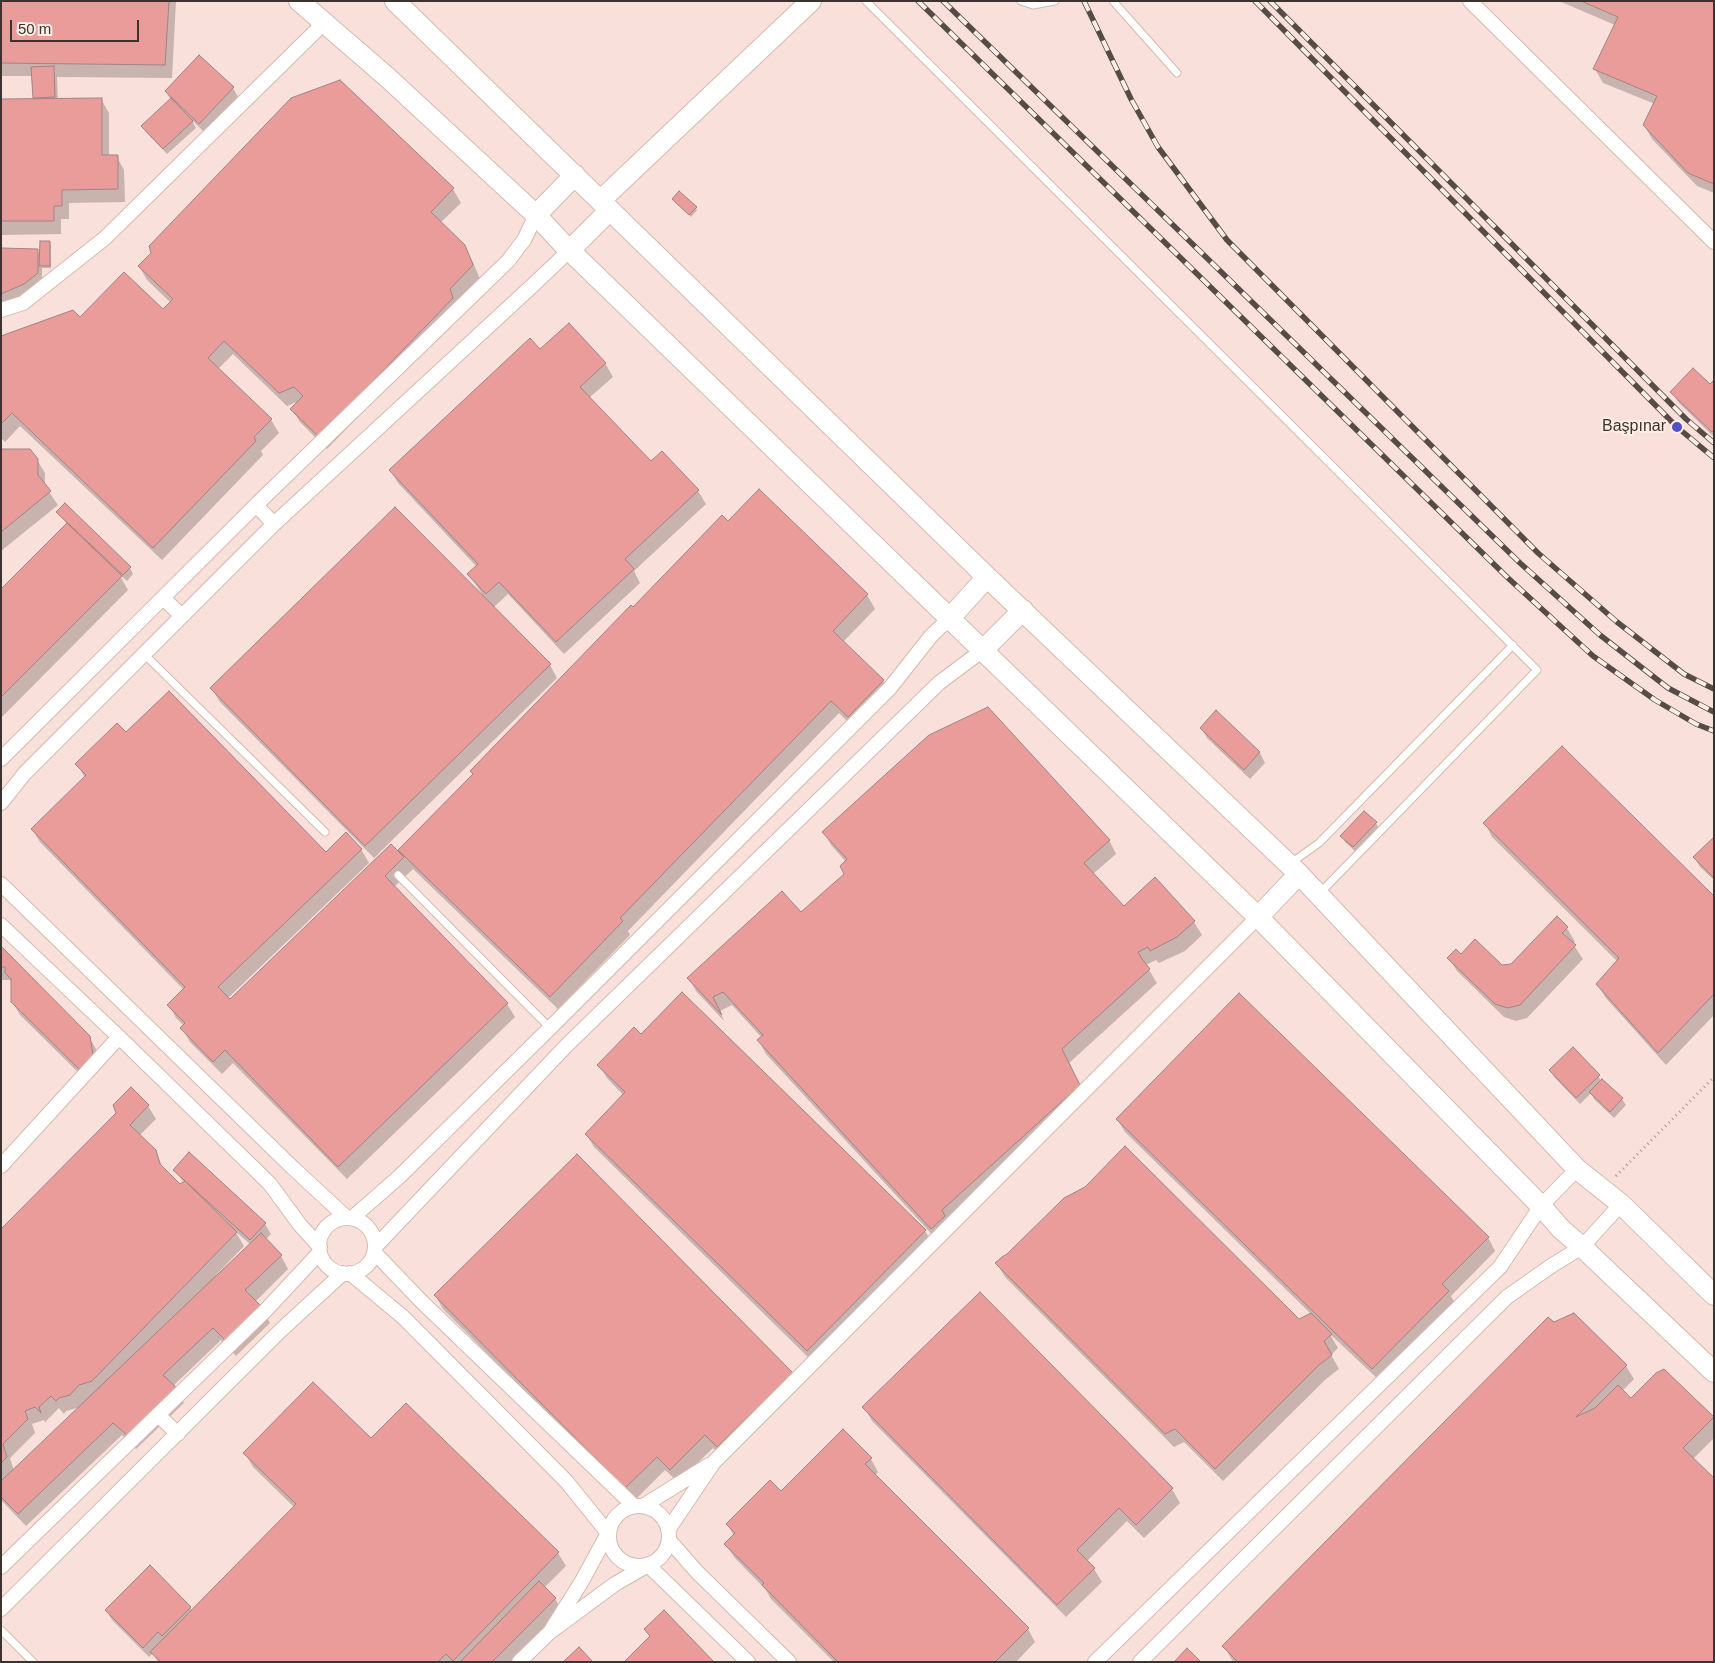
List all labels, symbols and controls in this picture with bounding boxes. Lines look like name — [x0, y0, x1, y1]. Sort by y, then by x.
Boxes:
scale bar — [12, 10, 141, 42]
text: 50 m — [18, 20, 51, 37]
place label: Başpınar — [1602, 417, 1666, 437]
marker: Başpınar — [1670, 420, 1684, 434]

